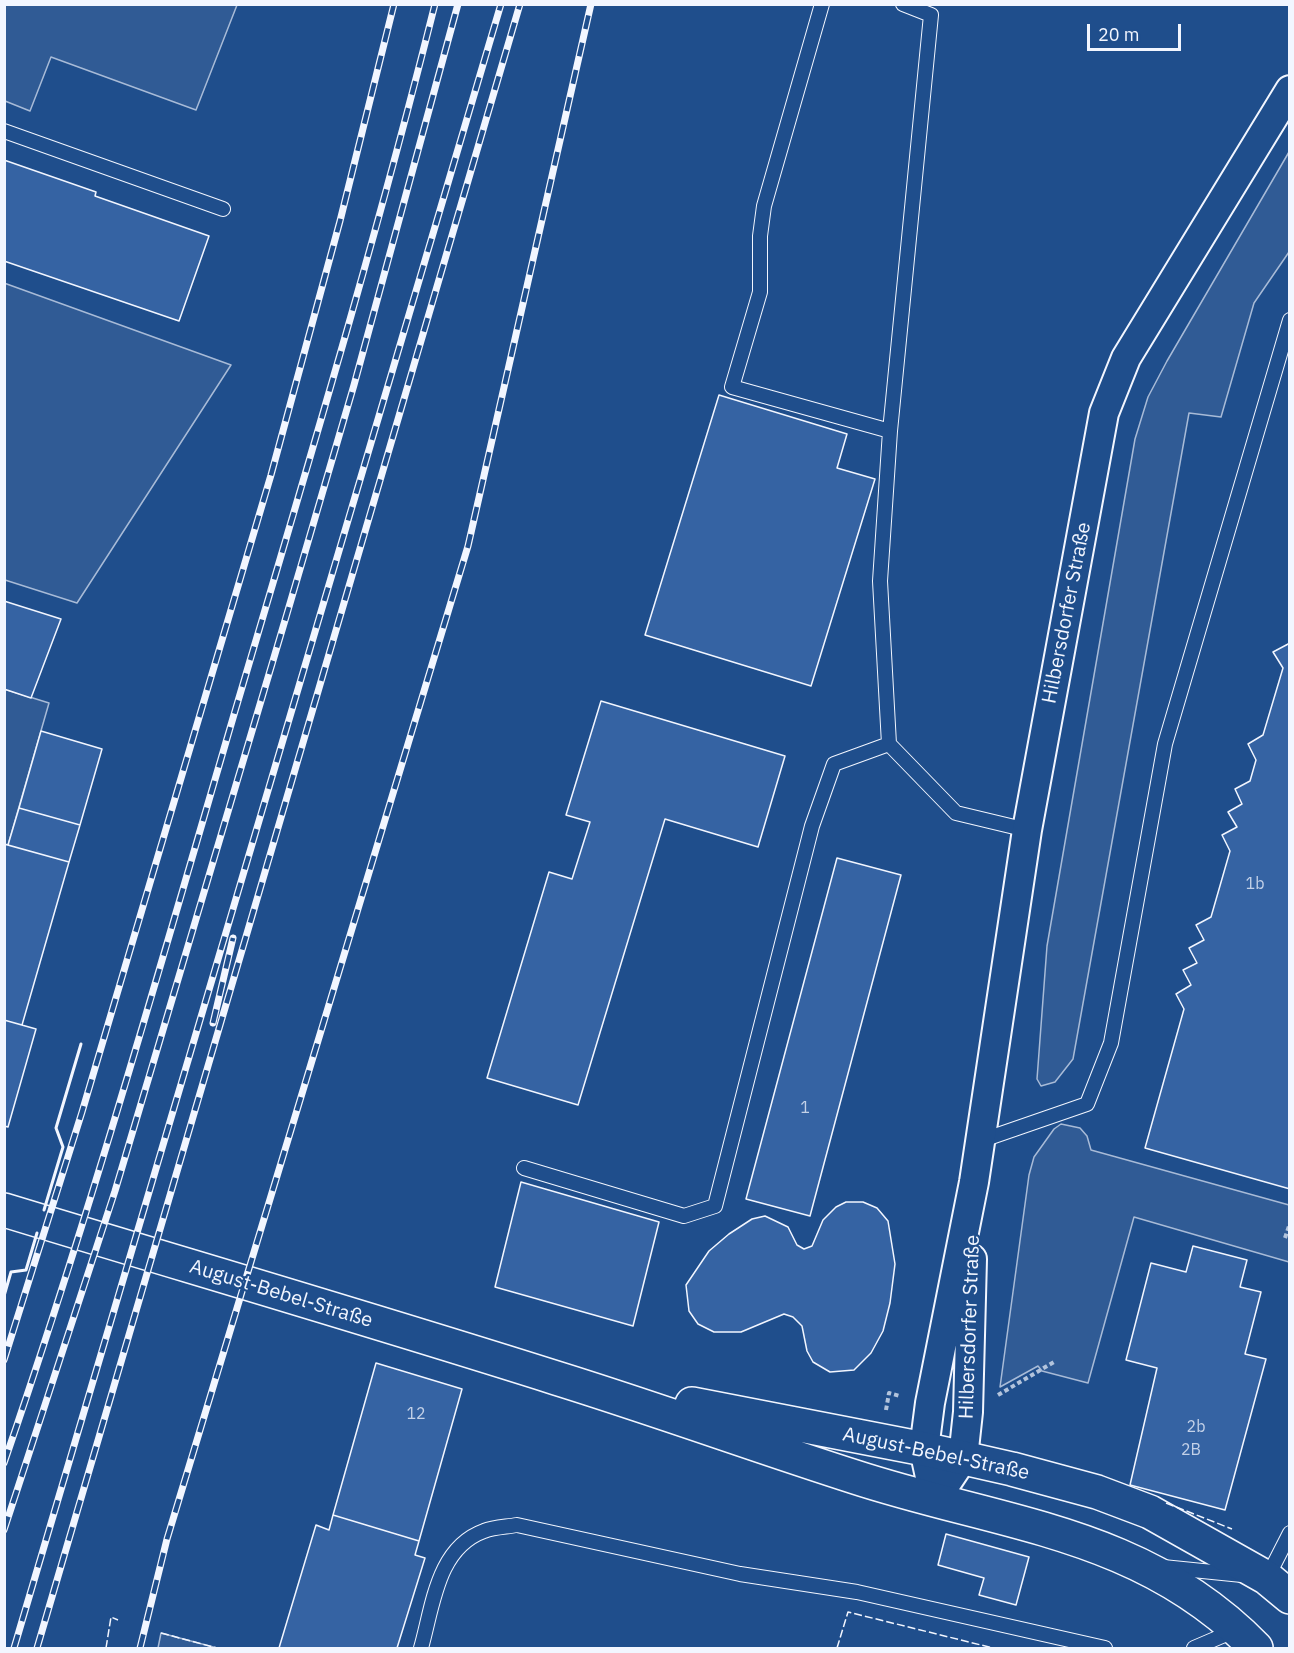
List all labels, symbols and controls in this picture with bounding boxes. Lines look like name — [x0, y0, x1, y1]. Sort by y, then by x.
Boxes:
scale bar — [1090, 12, 1184, 50]
text: 20 m — [1098, 23, 1140, 46]
street label: Hilbersdorfer Straße — [1038, 520, 1096, 706]
house number: 1b — [1246, 874, 1264, 894]
house number: 1 — [800, 1098, 810, 1118]
street label: Hilbersdorfer Straße — [955, 1235, 985, 1419]
street label: August-Bebel-Straße — [187, 1255, 375, 1333]
house number: 12 — [406, 1404, 426, 1424]
house number: 2b — [1187, 1417, 1205, 1437]
street label: August-Bebel-Straße — [841, 1423, 1031, 1485]
house number: 2B — [1181, 1440, 1201, 1460]

